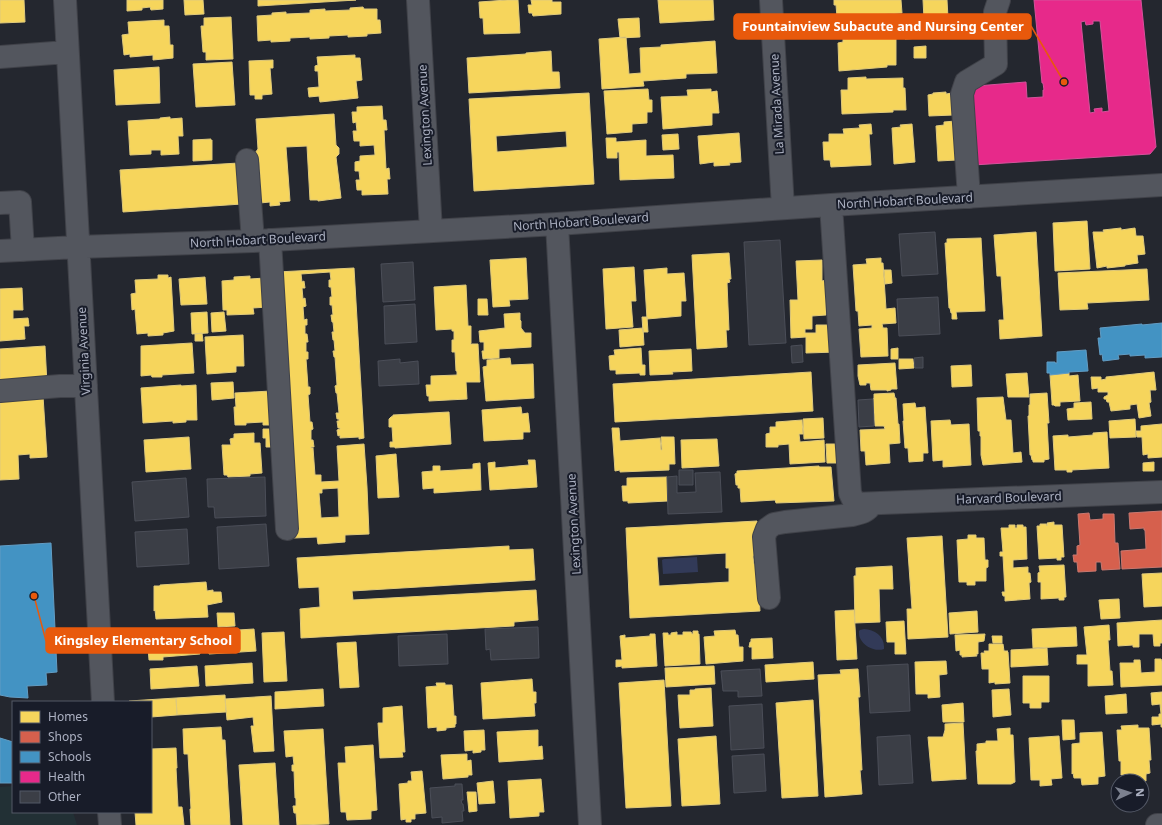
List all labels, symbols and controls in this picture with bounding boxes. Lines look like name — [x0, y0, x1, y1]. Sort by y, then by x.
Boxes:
callout: Fountainview Subacute and Nursing Center — [734, 14, 1031, 39]
text: Fountainview Subacute and Nursing Center — [742, 17, 1024, 35]
street label: La Mirada Avenue — [765, 53, 788, 155]
street label: Lexington Avenue — [413, 64, 436, 166]
street label: North Hobart Boulevard — [837, 188, 973, 213]
street label: North Hobart Boulevard — [513, 208, 649, 235]
street label: North Hobart Boulevard — [190, 227, 326, 252]
street label: Virginia Avenue — [73, 306, 94, 395]
street label: Lexington Avenue — [562, 473, 585, 575]
street label: Harvard Boulevard — [956, 487, 1062, 508]
callout: Kingsley Elementary School — [46, 628, 240, 653]
text: Kingsley Elementary School — [54, 631, 232, 649]
legend — [12, 701, 152, 813]
text: Homes — [48, 708, 88, 725]
text: Shops — [48, 728, 83, 745]
text: Schools — [48, 748, 91, 765]
text: Health — [48, 768, 85, 785]
north arrow — [1110, 773, 1150, 813]
text: Other — [48, 788, 81, 805]
text: N — [1133, 788, 1148, 797]

